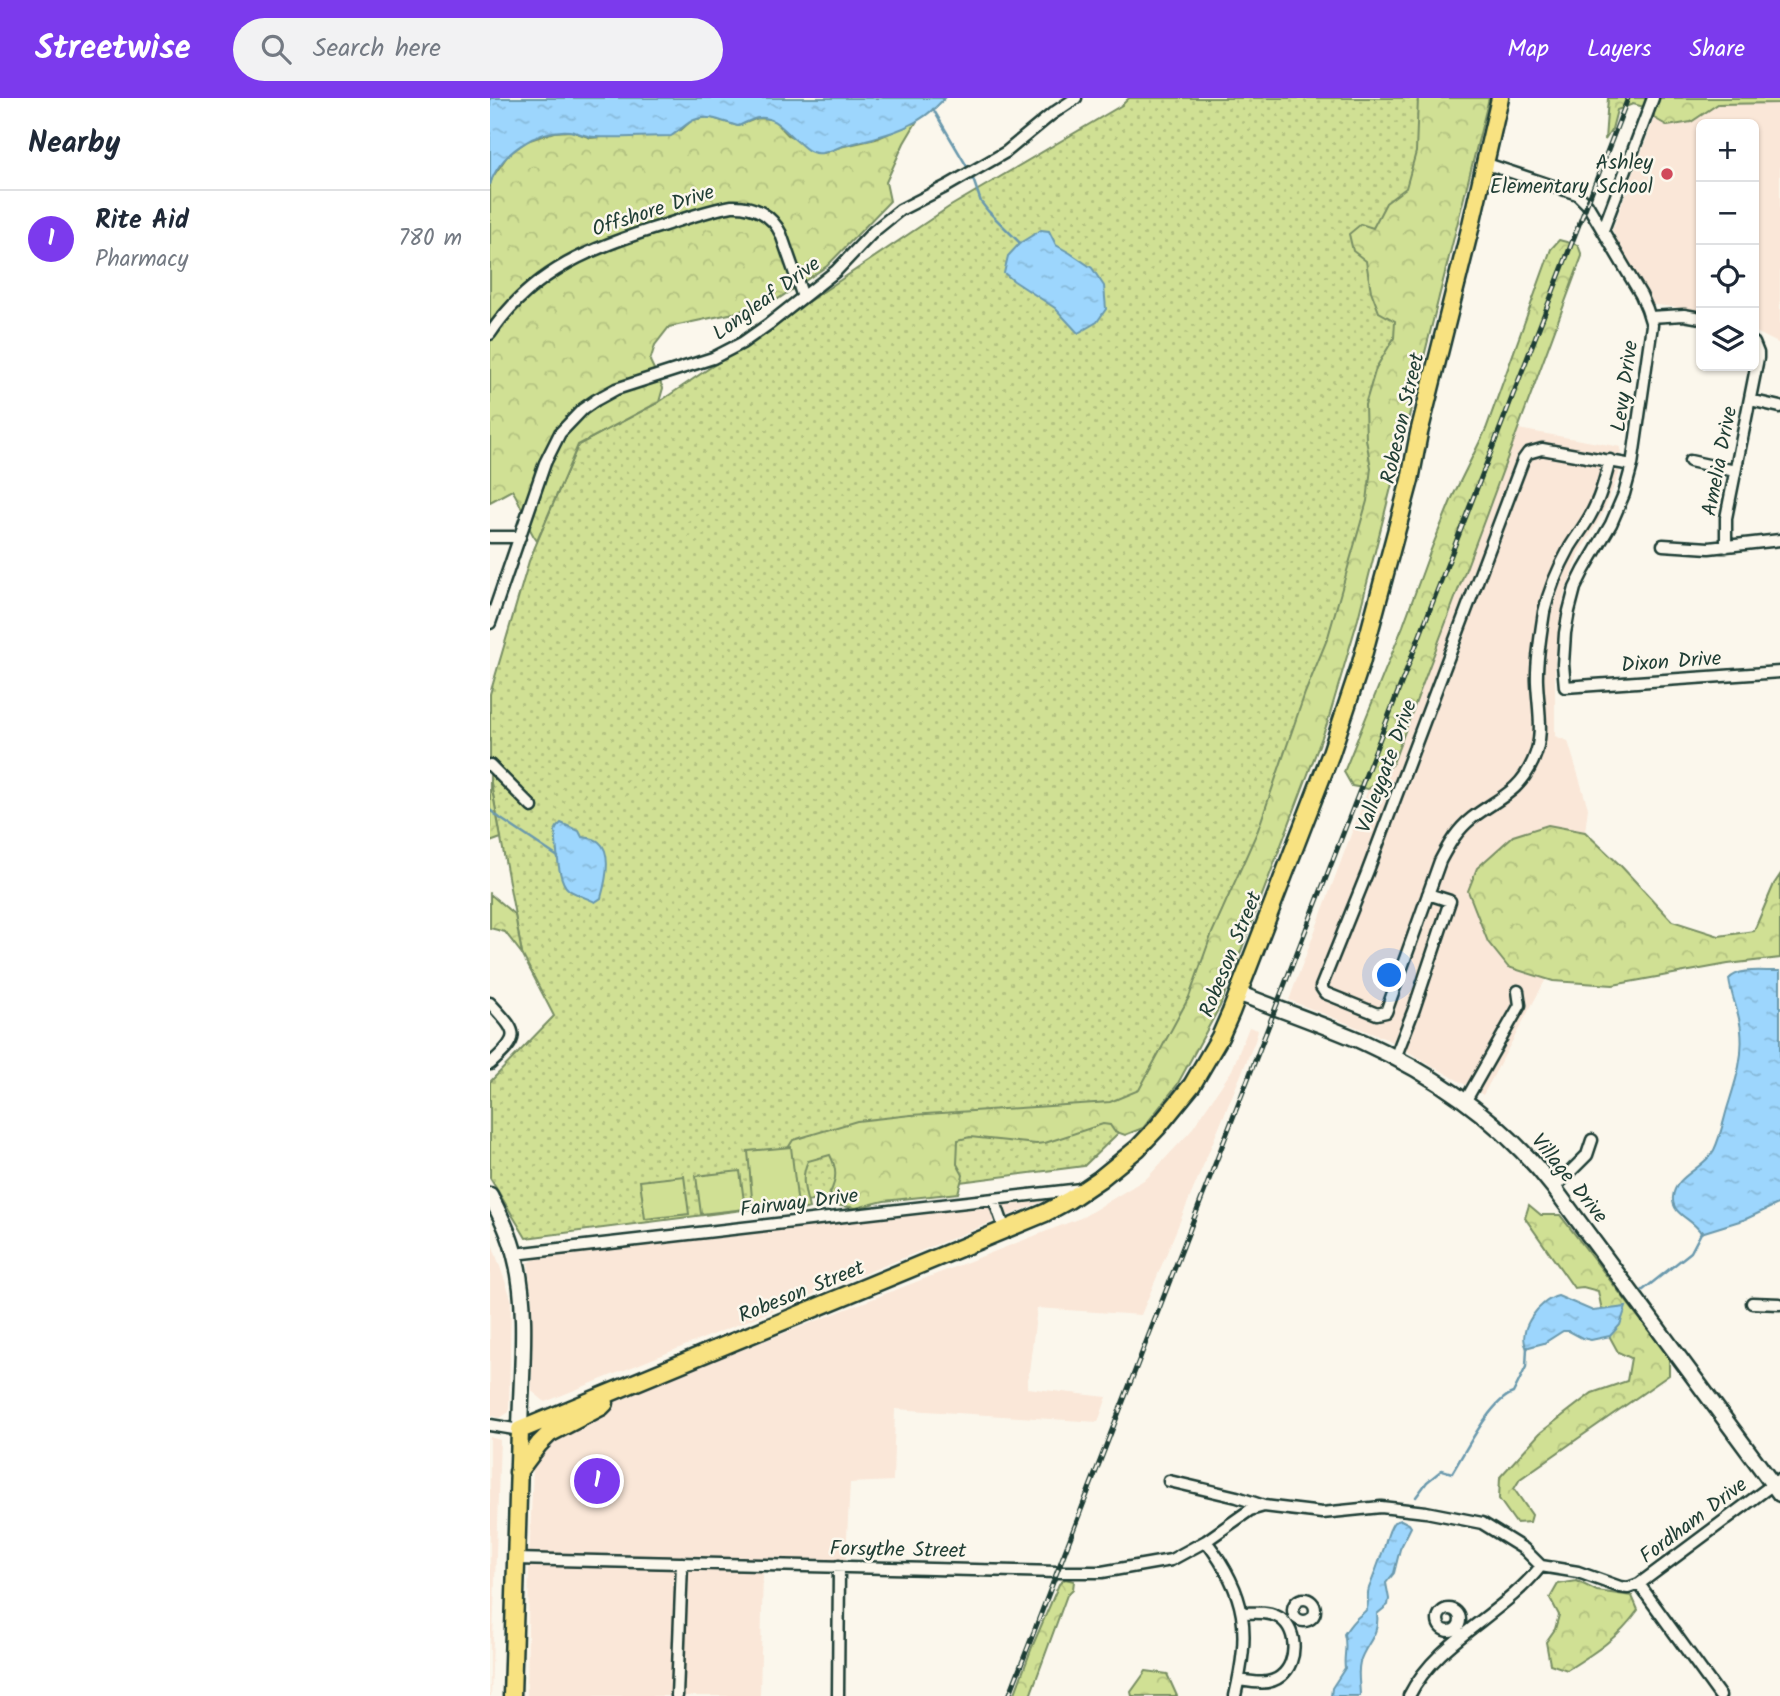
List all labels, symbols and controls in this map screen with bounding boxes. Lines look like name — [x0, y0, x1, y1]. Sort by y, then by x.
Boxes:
search box — [233, 18, 723, 81]
text: Streetwise — [35, 23, 191, 76]
text: Search here — [313, 28, 441, 70]
icon: search — [257, 30, 295, 68]
text: Map — [1507, 30, 1549, 69]
text: Layers — [1587, 30, 1651, 69]
text: Share — [1689, 30, 1745, 69]
map controls — [1696, 119, 1759, 371]
button: + — [1696, 119, 1759, 182]
text: Nearby — [28, 120, 120, 168]
place label: Ashley Elementary School — [1490, 147, 1653, 204]
marker: Ashley Elementary School — [1659, 166, 1675, 182]
street label: Offshore Drive — [588, 176, 719, 247]
button: − — [1696, 182, 1759, 245]
text: Rite Aid — [95, 200, 189, 242]
text: 1 — [48, 221, 54, 257]
text: 780 m — [399, 221, 462, 257]
text: Pharmacy — [95, 242, 188, 278]
button: locate — [1696, 245, 1759, 308]
street label: Longleaf Drive — [706, 248, 828, 350]
button: layers — [1696, 308, 1759, 371]
street label: Levy Drive — [1603, 338, 1648, 434]
street label: Robeson Street — [1372, 349, 1435, 487]
street label: Amelia Drive — [1694, 403, 1747, 519]
street label: Dixon Drive — [1620, 642, 1723, 682]
street label: Valleygate Drive — [1348, 694, 1427, 838]
street label: Robeson Street — [1191, 886, 1272, 1023]
your location — [1372, 958, 1406, 992]
street label: Village Drive — [1522, 1127, 1616, 1232]
street label: Fairway Drive — [738, 1180, 861, 1227]
street label: Robeson Street — [733, 1252, 870, 1333]
pin: 1 — [574, 1455, 620, 1507]
street label: Fordham Drive — [1633, 1469, 1755, 1573]
street label: Forsythe Street — [829, 1533, 967, 1568]

